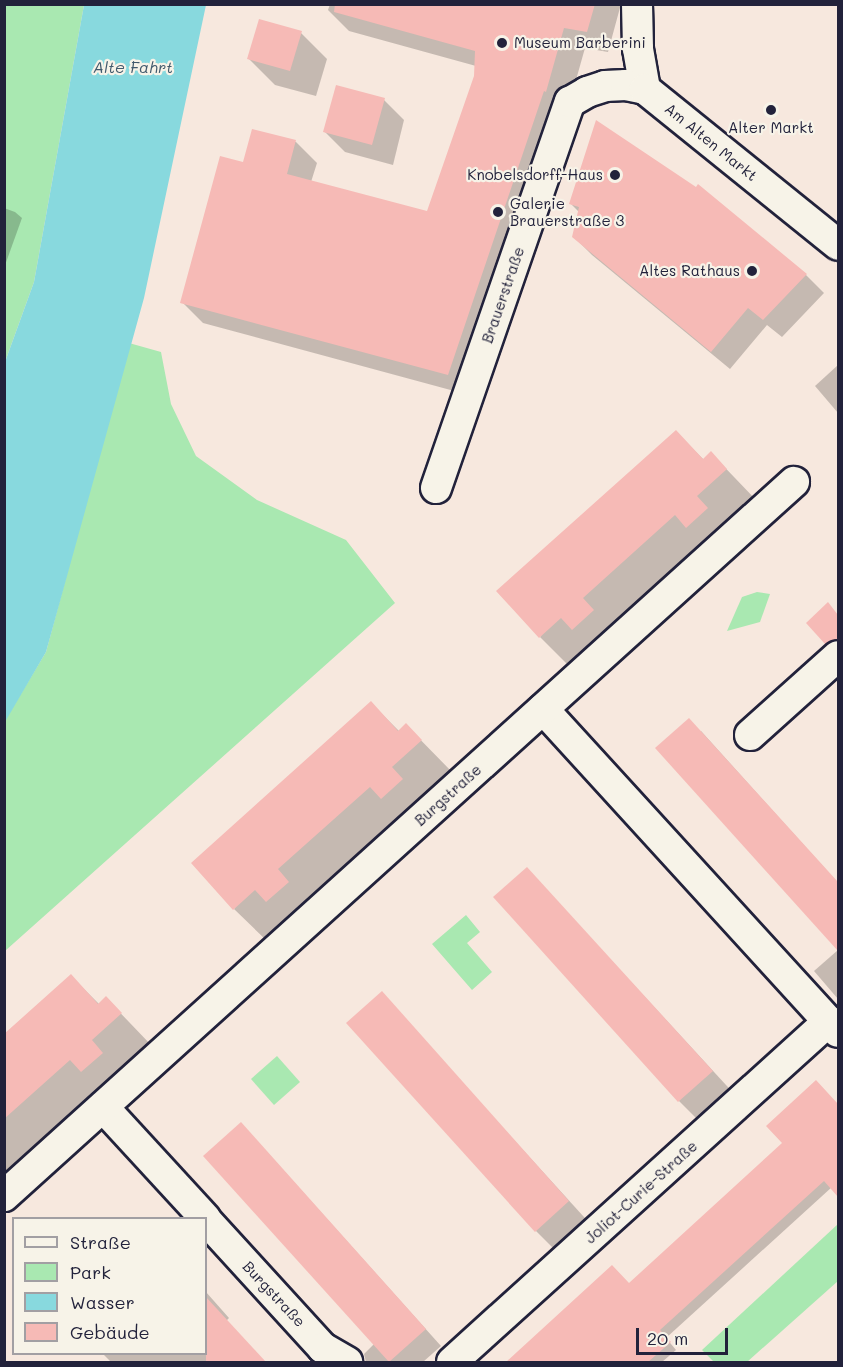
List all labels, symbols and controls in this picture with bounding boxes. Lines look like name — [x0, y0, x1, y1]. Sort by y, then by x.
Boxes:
place label: Museum Barberini — [514, 34, 646, 52]
marker: Museum Barberini — [495, 36, 509, 50]
water label: Alte Fahrt — [93, 57, 173, 77]
street label: Am Alten Markt — [661, 99, 761, 185]
marker: Alter Markt — [764, 103, 778, 117]
place label: Alter Markt — [728, 119, 814, 137]
place label: Knobelsdorff-Haus — [467, 166, 603, 184]
marker: Knobelsdorff-Haus — [608, 168, 622, 182]
place label: Galerie Brauerstraße 3 — [510, 194, 624, 229]
marker: Galerie Brauerstraße 3 — [491, 205, 505, 219]
street label: Brauerstraße — [478, 244, 528, 346]
place label: Altes Rathaus — [639, 262, 740, 280]
marker: Altes Rathaus — [745, 264, 759, 278]
street label: Burgstraße — [411, 760, 485, 830]
street label: Joliot-Curie-Straße — [581, 1137, 701, 1247]
legend — [12, 1217, 207, 1355]
text: Straße — [70, 1230, 131, 1254]
street label: Burgstraße — [239, 1257, 309, 1331]
text: Park — [70, 1260, 111, 1284]
text: Wasser — [70, 1290, 135, 1314]
scale bar — [639, 1316, 730, 1354]
text: Gebäude — [70, 1320, 150, 1344]
text: 20 m — [647, 1326, 688, 1350]

